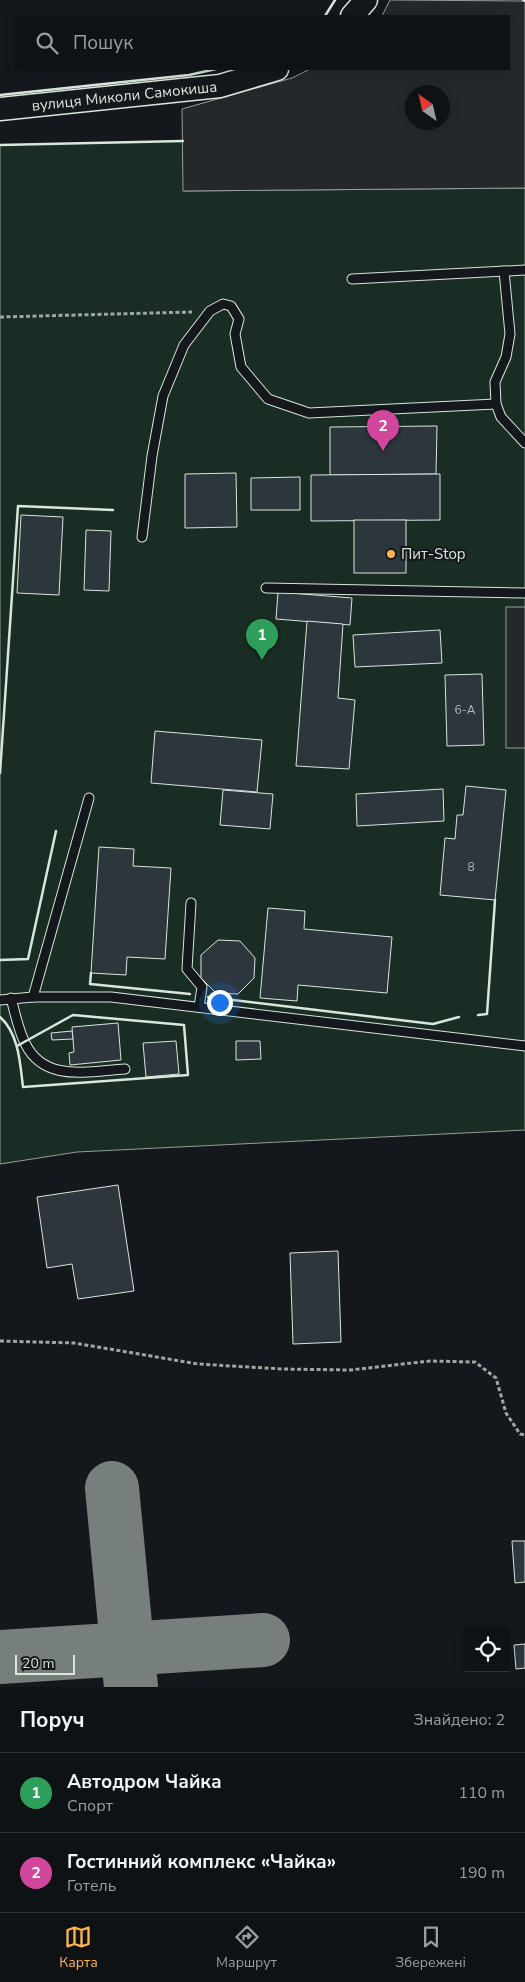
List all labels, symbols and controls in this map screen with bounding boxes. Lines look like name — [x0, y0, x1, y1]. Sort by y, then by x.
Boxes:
search box — [15, 15, 510, 70]
icon: search — [33, 29, 61, 57]
text: Пошук — [73, 30, 133, 56]
street label: вулиця Миколи Самокиша — [31, 76, 218, 116]
north arrow — [405, 85, 450, 130]
pin: 2 — [367, 410, 399, 451]
place label: Пит-Stop — [401, 544, 466, 564]
marker: Пит-Stop — [385, 548, 397, 560]
pin: 1 — [246, 619, 278, 660]
house number: 6-А — [455, 702, 476, 718]
house number: 8 — [467, 859, 475, 875]
your location — [207, 990, 233, 1016]
map controls — [465, 1627, 510, 1672]
button: locate — [465, 1627, 510, 1672]
scale bar — [15, 1652, 75, 1675]
text: 20 m — [22, 1654, 54, 1673]
text: Поруч — [20, 1706, 85, 1734]
text: Знайдено: 2 — [413, 1709, 505, 1731]
text: Автодром Чайка — [67, 1769, 222, 1795]
text: 1 — [31, 1782, 41, 1804]
text: 110 m — [458, 1782, 505, 1804]
text: Спорт — [67, 1795, 113, 1817]
text: Гостинний комплекс «Чайка» — [67, 1849, 336, 1875]
text: 2 — [31, 1862, 41, 1884]
text: 190 m — [458, 1862, 505, 1884]
text: Готель — [67, 1875, 116, 1897]
tab: Карта — [59, 1923, 98, 1972]
tab: Маршрут — [216, 1923, 277, 1972]
tab: Збережені — [395, 1923, 466, 1972]

